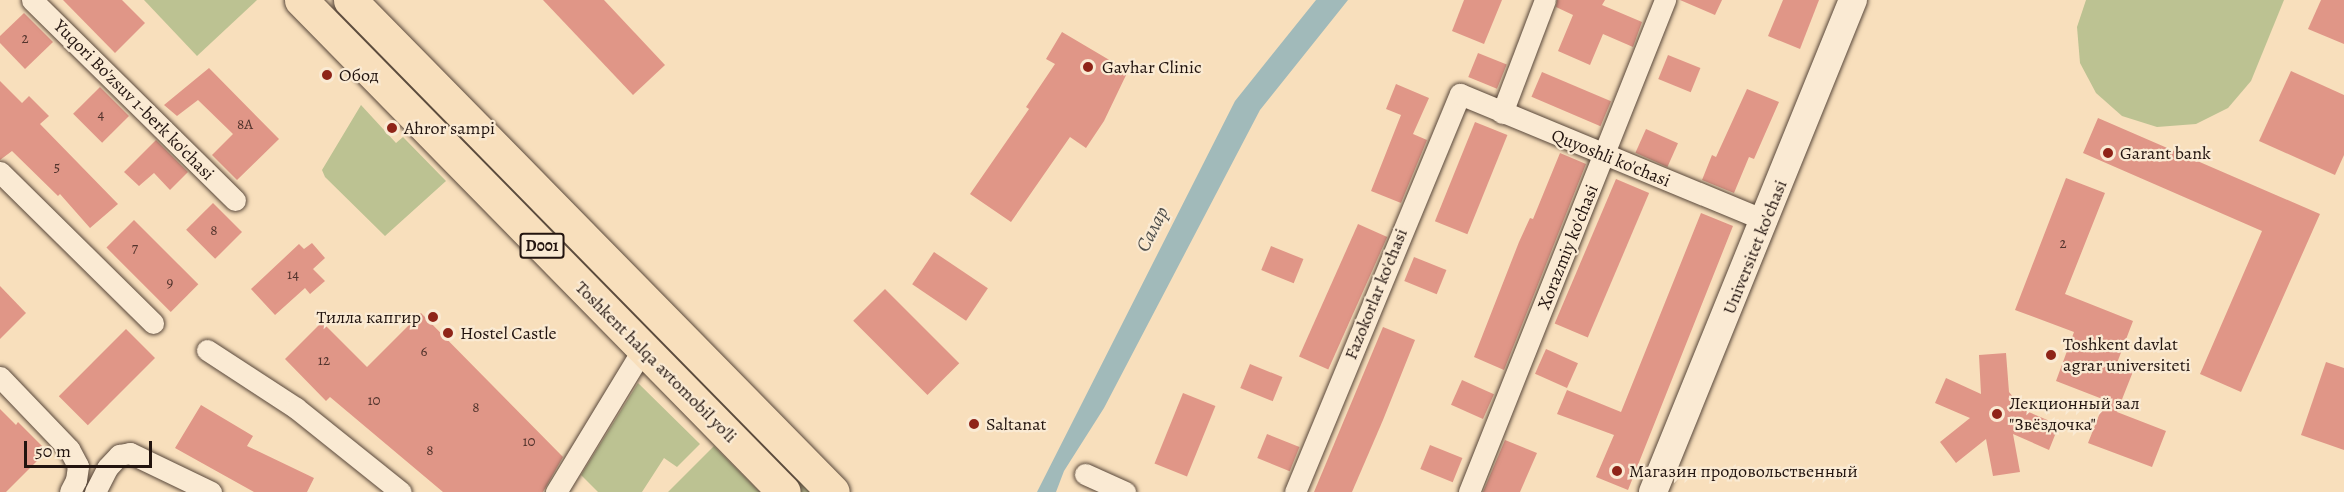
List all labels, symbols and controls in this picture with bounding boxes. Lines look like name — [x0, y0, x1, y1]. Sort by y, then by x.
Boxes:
street label: Yuqori Bo'zsuv 1-berk ko'chasi — [49, 15, 219, 185]
house number: 2 — [21, 30, 29, 48]
place label: Gavhar Clinic — [1102, 56, 1202, 78]
marker: Gavhar Clinic — [1079, 58, 1097, 76]
place label: Обод — [339, 64, 379, 86]
marker: Обод — [320, 68, 334, 82]
house number: 4 — [98, 106, 104, 124]
house number: 8A — [237, 116, 253, 134]
place label: Ahror sampi — [404, 117, 495, 139]
marker: Ahror sampi — [385, 121, 399, 135]
street label: Quyoshli ko'chasi — [1548, 124, 1674, 192]
place label: Garant bank — [2120, 142, 2211, 164]
marker: Garant bank — [2101, 146, 2115, 160]
house number: 5 — [54, 159, 60, 177]
street label: Universitet ko'chasi — [1718, 177, 1792, 317]
street label: Xorazmiy ko'chasi — [1533, 181, 1603, 313]
water label: Салар — [1130, 202, 1174, 256]
house number: 8 — [210, 222, 218, 240]
street label: Fazokorlar ko'chasi — [1340, 225, 1412, 363]
road number: D001 — [520, 233, 564, 259]
house number: 2 — [2059, 235, 2067, 253]
house number: 7 — [132, 240, 138, 258]
house number: 14 — [287, 266, 299, 284]
house number: 9 — [167, 274, 173, 292]
street label: Toshkent halqa avtomobil yo'li — [571, 277, 741, 447]
place label: Тилла капгир — [316, 306, 421, 328]
marker: Тилла капгир — [426, 310, 440, 324]
place label: Hostel Castle — [460, 322, 557, 344]
marker: Hostel Castle — [441, 326, 455, 340]
place label: Toshkent davlat agrar universiteti — [2063, 334, 2191, 376]
house number: 6 — [421, 343, 427, 361]
marker: Toshkent davlat agrar universiteti — [2044, 348, 2058, 362]
house number: 12 — [318, 352, 330, 370]
house number: 10 — [367, 392, 381, 410]
place label: Лекционный зал "Звёздочка" — [2009, 393, 2140, 436]
house number: 8 — [472, 399, 480, 417]
marker: Лекционный зал "Звёздочка" — [1990, 407, 2004, 421]
place label: Saltanat — [986, 413, 1046, 435]
marker: Saltanat — [967, 417, 981, 431]
scale bar — [27, 429, 154, 467]
house number: 10 — [522, 433, 536, 451]
text: 50 m — [35, 439, 71, 463]
house number: 8 — [426, 442, 434, 460]
place label: Магазин продовольственный — [1629, 460, 1858, 482]
marker: Магазин продовольственный — [1610, 464, 1624, 478]

